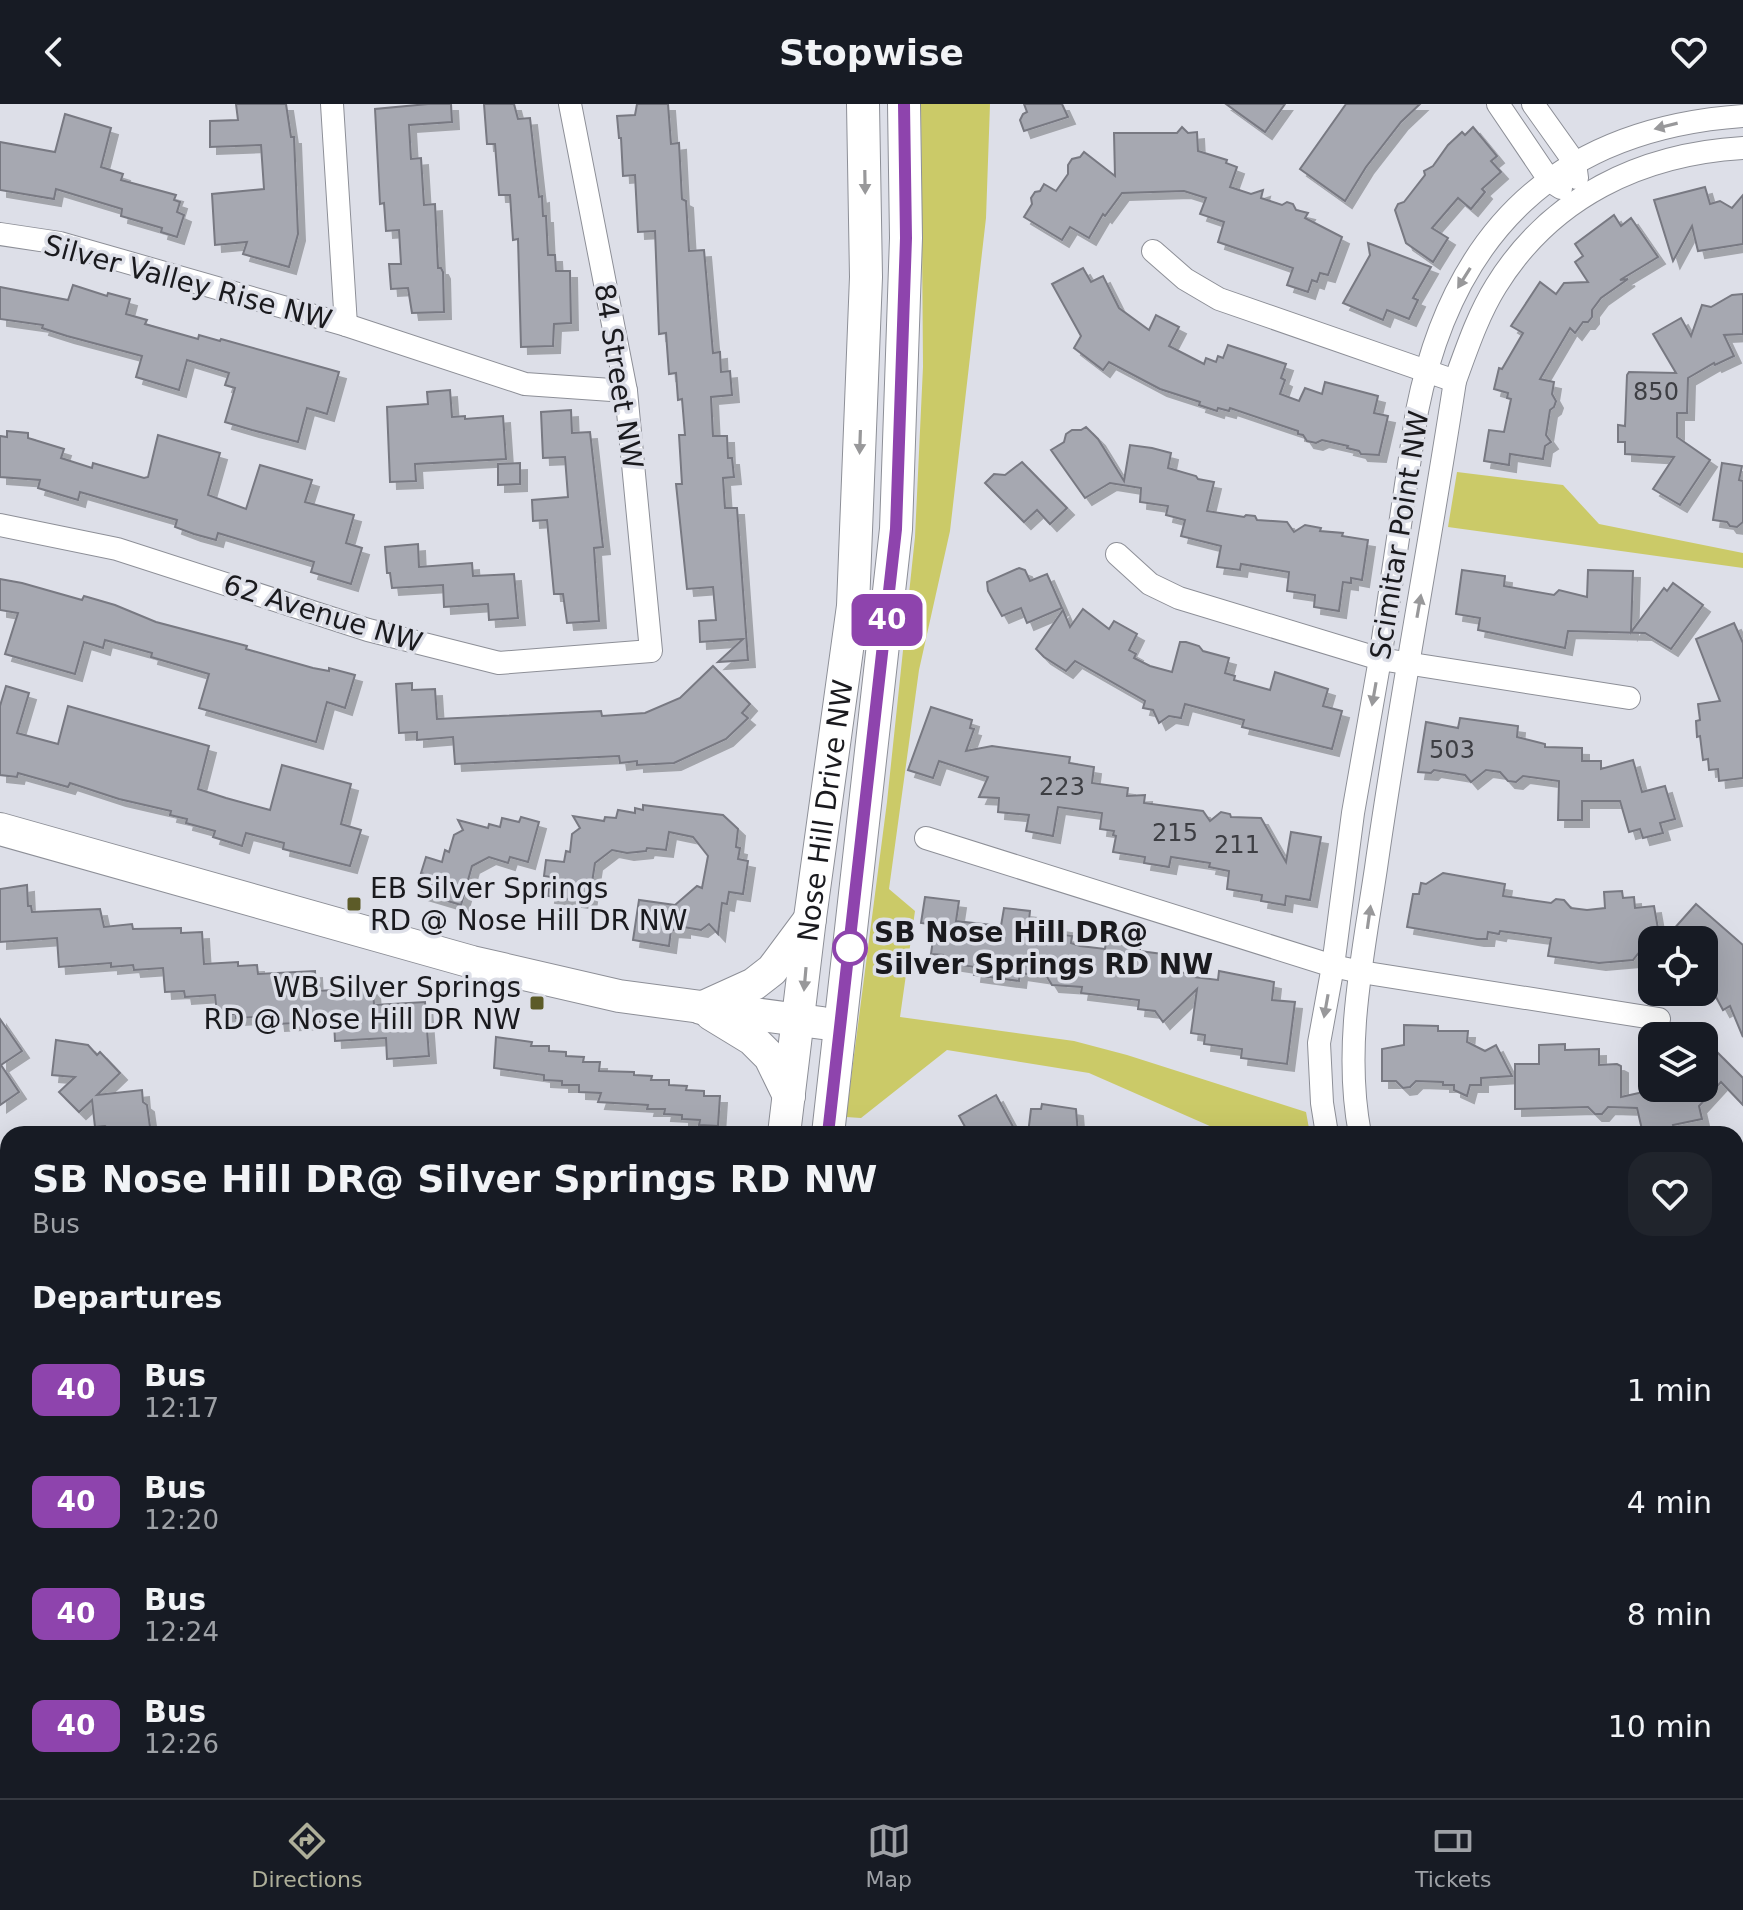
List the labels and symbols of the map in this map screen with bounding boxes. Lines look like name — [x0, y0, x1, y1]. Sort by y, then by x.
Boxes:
one-way arrow — [1653, 121, 1678, 133]
one-way arrow — [858, 170, 871, 195]
street label: Silver Valley Rise NW — [40, 228, 335, 337]
one-way arrow — [1457, 267, 1471, 289]
street label: 84 Street NW — [588, 281, 649, 471]
house number: 850 — [1633, 378, 1679, 406]
street label: Scimitar Point NW — [1364, 408, 1435, 662]
one-way arrow — [853, 430, 866, 455]
street label: 62 Avenue NW — [219, 568, 426, 659]
one-way arrow — [1413, 593, 1426, 618]
line badge: 40 — [851, 594, 923, 646]
street label: Nose Hill Drive NW — [791, 677, 860, 944]
one-way arrow — [1367, 681, 1379, 706]
house number: 503 — [1429, 736, 1475, 764]
house number: 223 — [1039, 773, 1085, 801]
house number: 215 — [1152, 819, 1198, 847]
house number: 211 — [1214, 831, 1260, 859]
place label: EB Silver Springs RD @ Nose Hill DR NW — [370, 872, 687, 937]
marker: EB Silver Springs RD @ Nose Hill DR NW — [345, 895, 363, 913]
one-way arrow — [1363, 905, 1376, 930]
place label: SB Nose Hill DR@ Silver Springs RD NW — [874, 916, 1213, 981]
marker: SB Nose Hill DR@ Silver Springs RD NW — [833, 931, 867, 965]
one-way arrow — [798, 966, 811, 991]
place label: WB Silver Springs RD @ Nose Hill DR NW — [204, 971, 521, 1036]
marker: WB Silver Springs RD @ Nose Hill DR NW — [528, 994, 546, 1012]
one-way arrow — [1319, 994, 1331, 1019]

